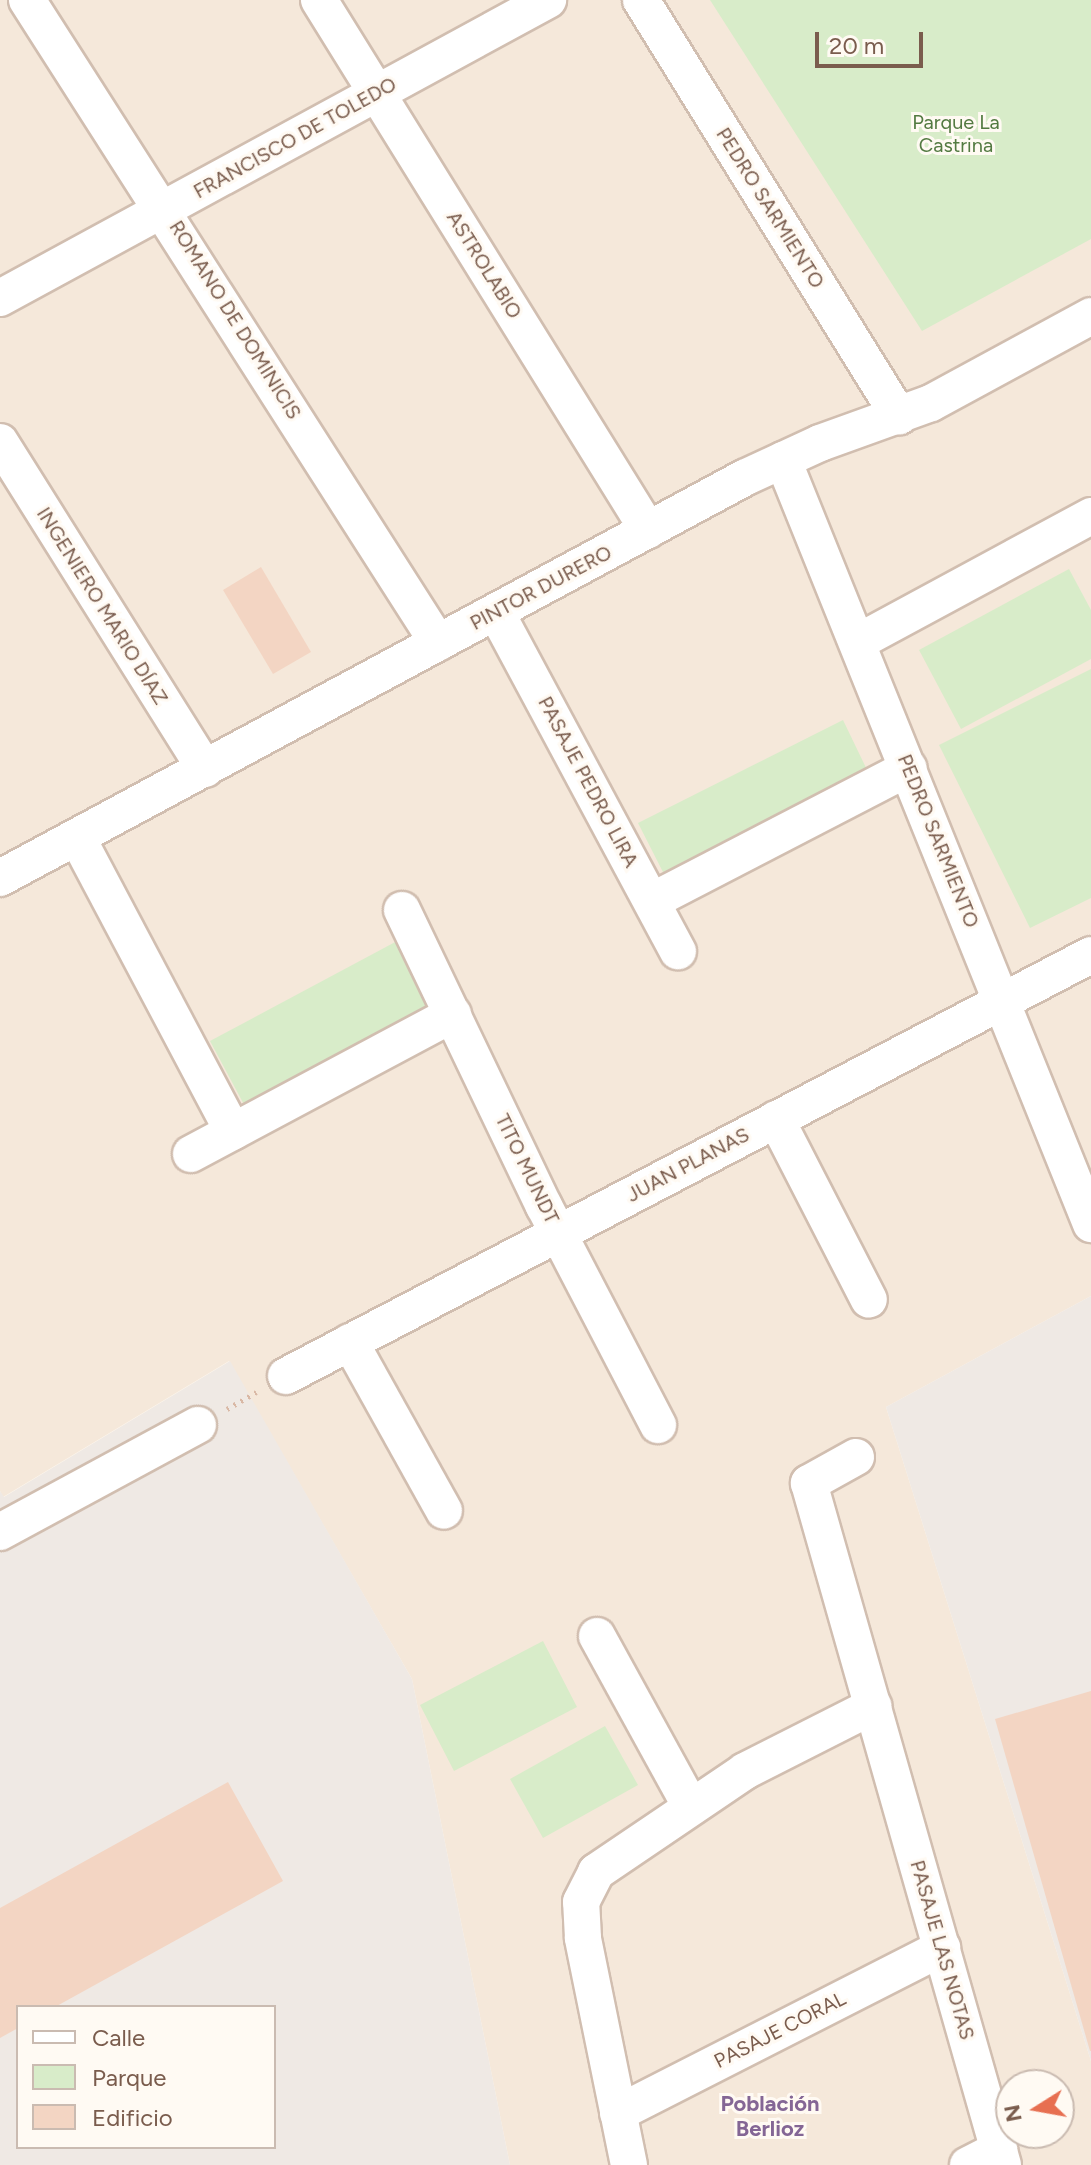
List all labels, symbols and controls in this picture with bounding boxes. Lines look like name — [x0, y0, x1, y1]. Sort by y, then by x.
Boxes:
scale bar — [819, 16, 927, 66]
text: 20 m — [829, 31, 884, 60]
street label: FRANCISCO DE TOLEDO — [189, 72, 401, 204]
park label: Parque La Castrina — [912, 111, 1000, 158]
street label: PEDRO SARMIENTO — [711, 123, 829, 293]
street label: ASTROLABIO — [441, 207, 527, 323]
street label: ROMANO DE DOMINICIS — [164, 216, 306, 424]
street label: INGENIERO MARIO DÍAZ — [31, 503, 173, 709]
street label: PINTOR DURERO — [466, 541, 616, 635]
street label: PASAJE PEDRO LIRA — [533, 692, 643, 872]
street label: PEDRO SARMIENTO — [892, 751, 984, 931]
street label: TITO MUNDT — [490, 1110, 564, 1228]
street label: JUAN PLANAS — [623, 1123, 753, 1207]
street label: PASAJE LAS NOTAS — [905, 1858, 979, 2042]
street label: PASAJE CORAL — [710, 1987, 850, 2073]
legend — [16, 2005, 276, 2149]
text: Calle — [92, 2023, 145, 2052]
text: Parque — [92, 2063, 166, 2092]
north arrow — [995, 2069, 1075, 2149]
district label: Población Berlioz — [720, 2090, 820, 2142]
text: N — [998, 2102, 1028, 2124]
text: Edificio — [92, 2103, 173, 2132]

